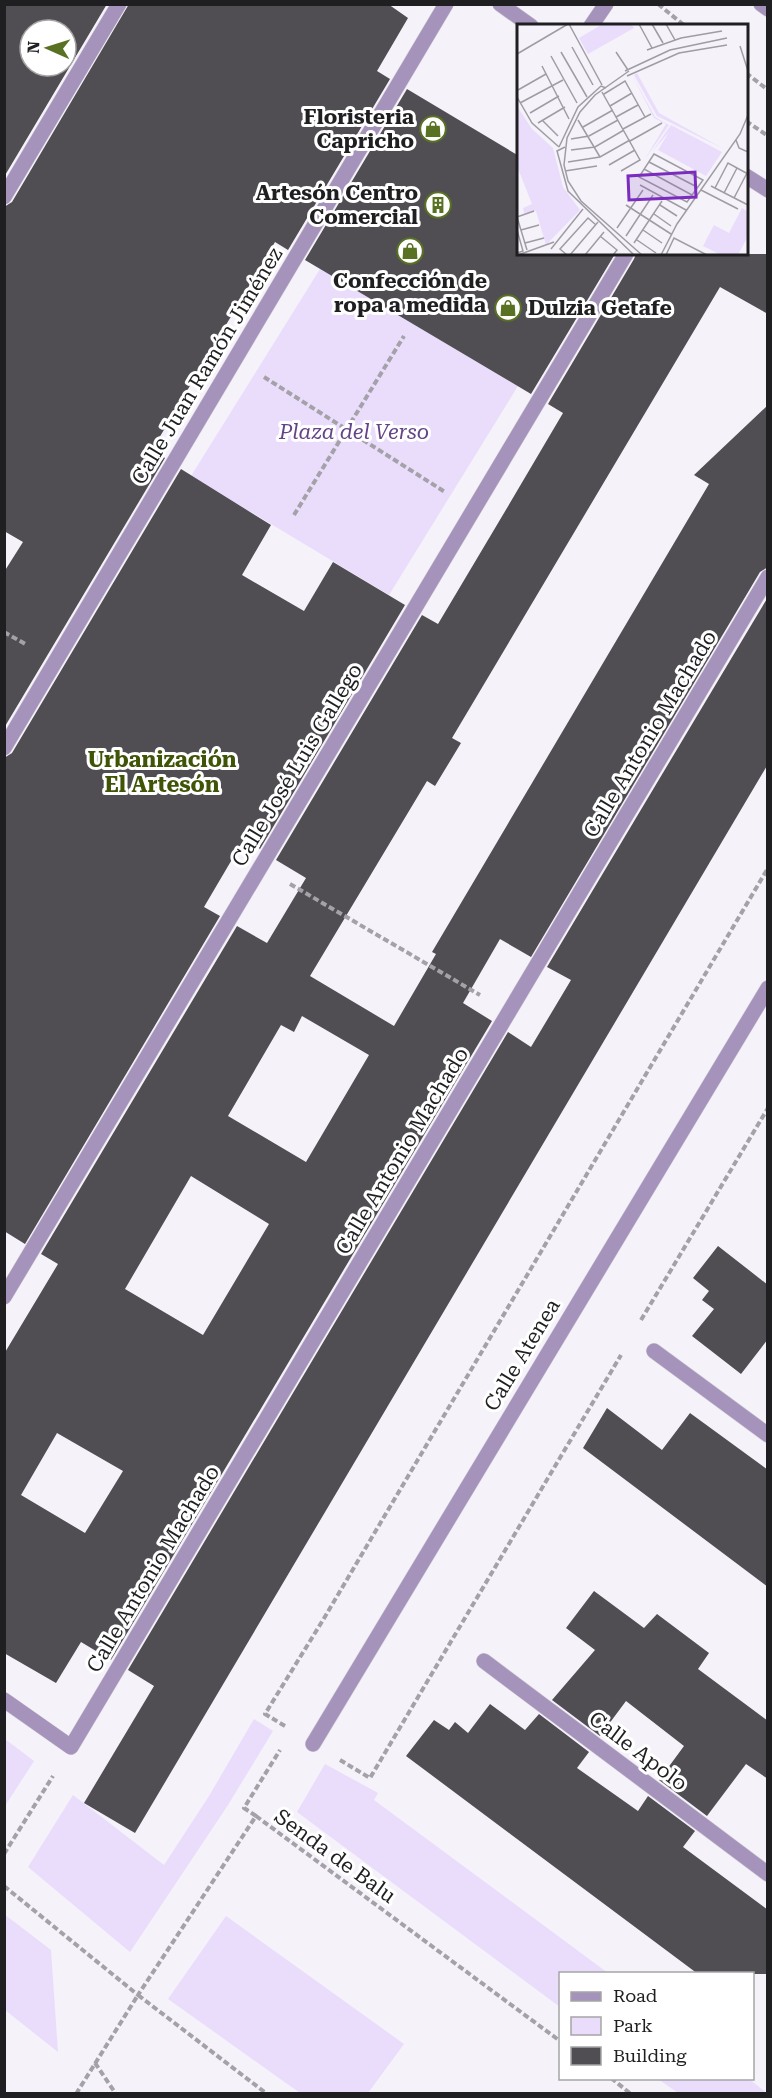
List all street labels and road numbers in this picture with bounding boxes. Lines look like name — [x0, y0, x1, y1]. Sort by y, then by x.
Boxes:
street label: Calle Juan Ramón Jiménez — [127, 243, 287, 489]
street label: Calle Antonio Machado — [579, 626, 721, 842]
street label: Calle José Luis Gallego — [227, 659, 367, 871]
street label: Calle Antonio Machado — [331, 1043, 473, 1259]
street label: Calle Atenea — [479, 1294, 565, 1415]
street label: Calle Antonio Machado — [82, 1461, 224, 1677]
street label: Calle Apolo — [584, 1706, 692, 1796]
street label: Senda de Balu — [270, 1804, 400, 1908]

